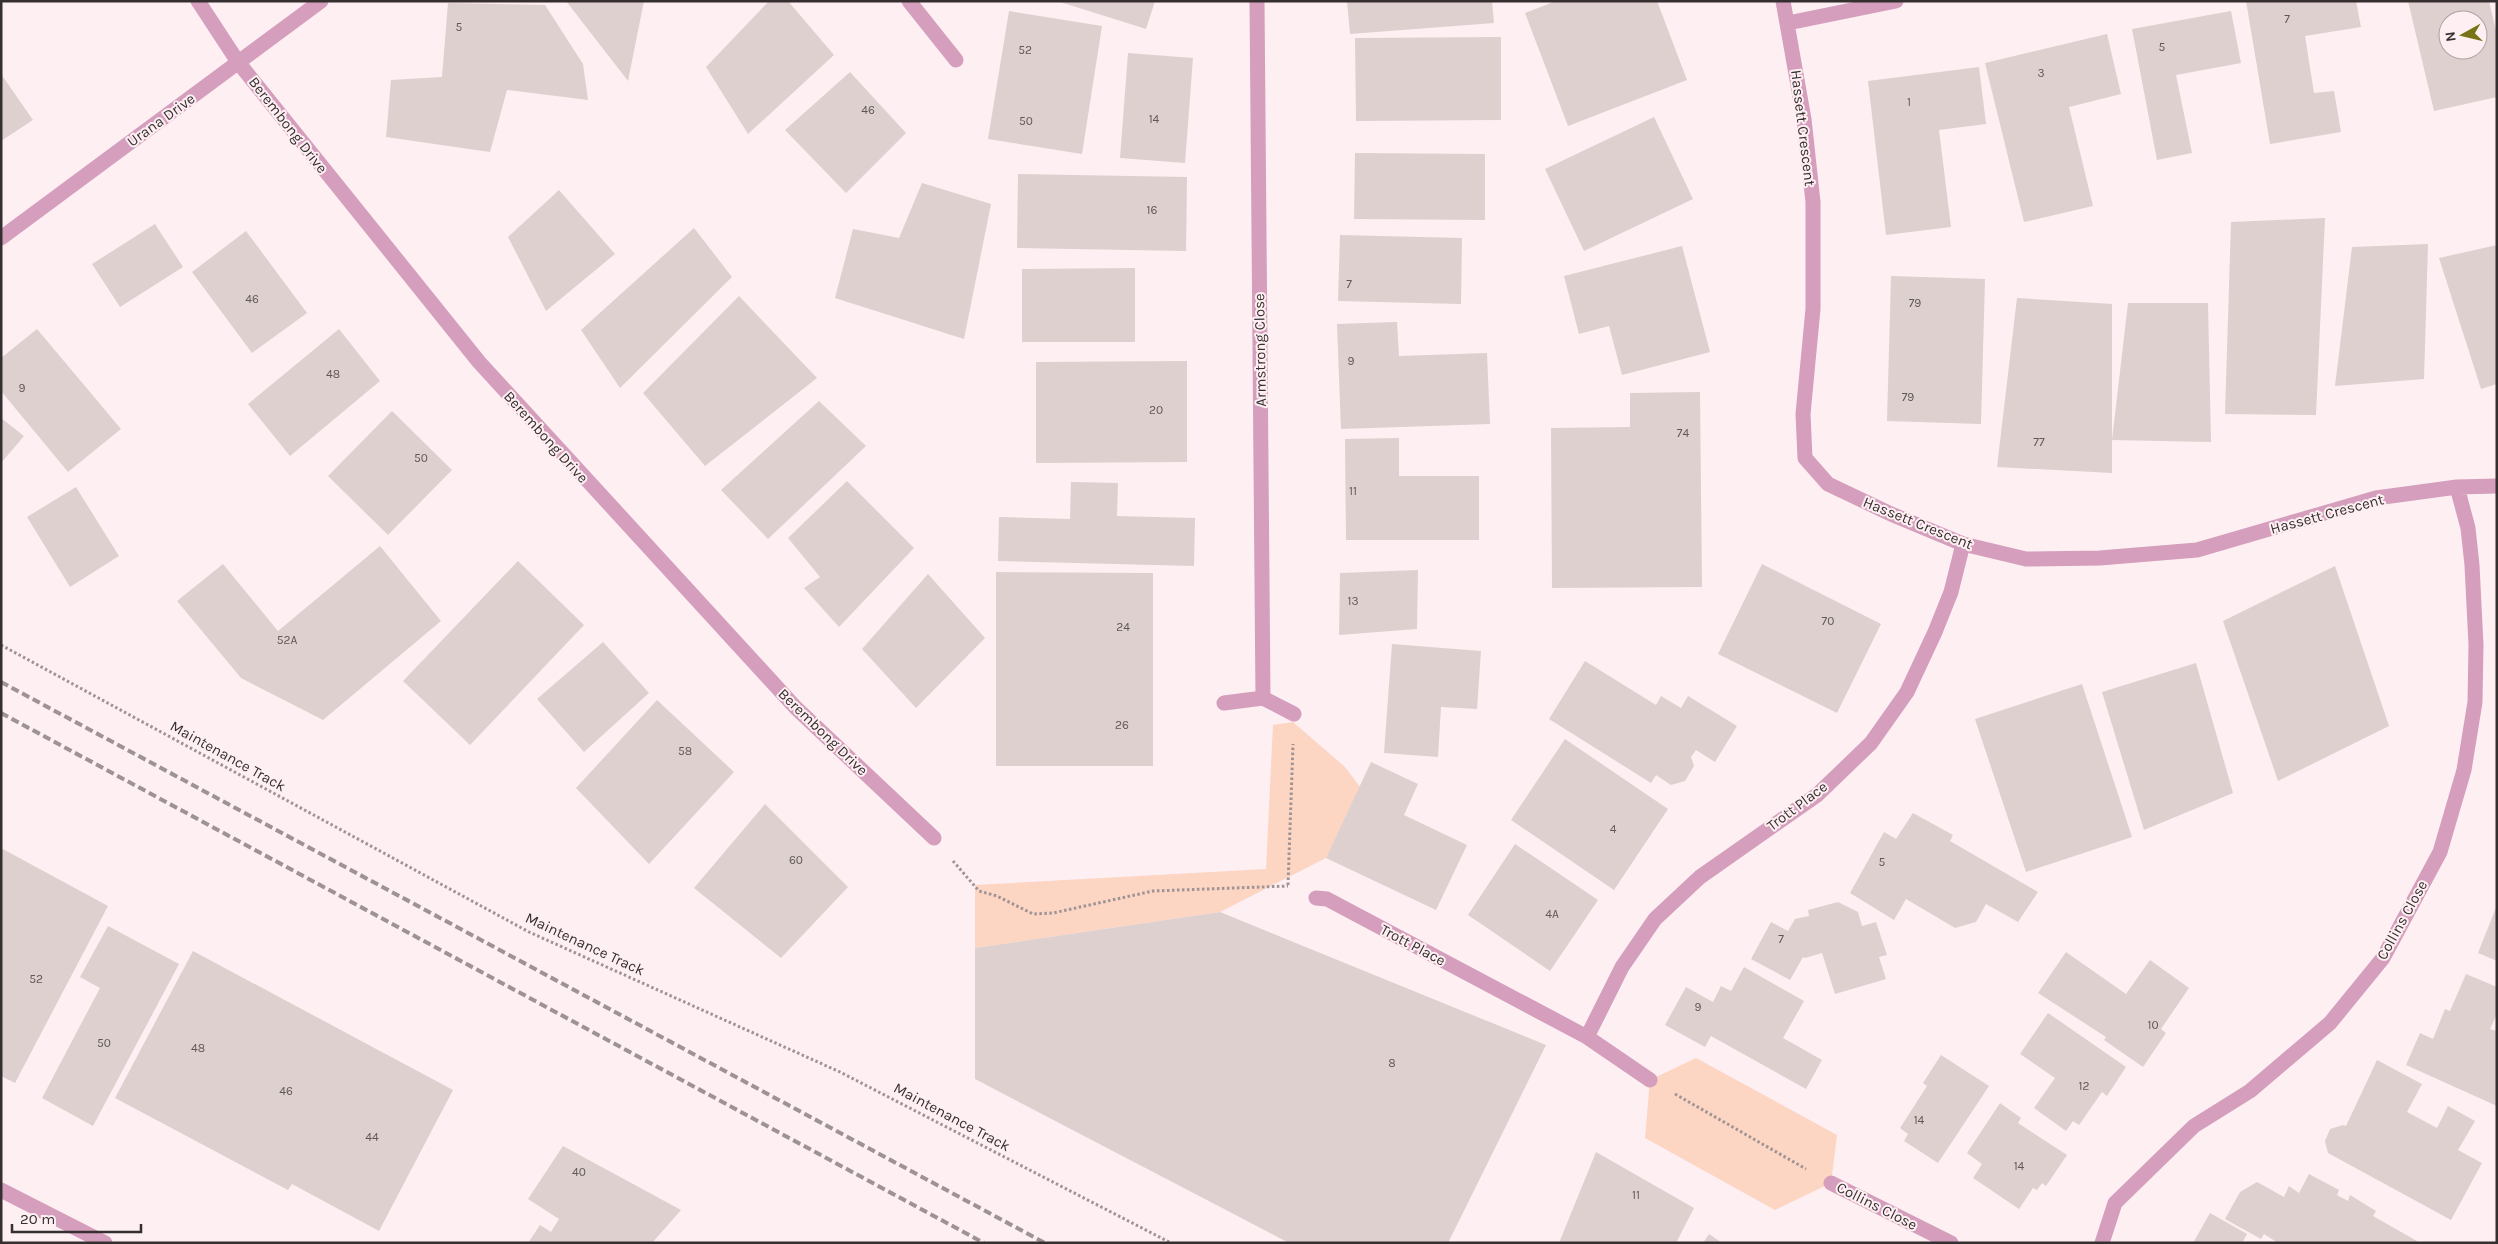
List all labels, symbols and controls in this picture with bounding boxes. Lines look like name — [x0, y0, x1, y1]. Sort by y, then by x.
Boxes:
north arrow — [2438, 10, 2488, 60]
house number: 7 — [2284, 12, 2290, 26]
house number: 5 — [456, 20, 463, 34]
text: N — [2442, 31, 2460, 43]
house number: 5 — [2159, 40, 2166, 54]
house number: 52 — [1018, 43, 1032, 57]
house number: 3 — [2037, 66, 2045, 80]
street label: Hassett Crescent — [1787, 69, 1819, 187]
street label: Berembong Drive — [245, 73, 331, 177]
street label: Urana Drive — [124, 89, 198, 151]
house number: 1 — [1907, 95, 1911, 109]
house number: 46 — [861, 103, 875, 117]
house number: 14 — [1149, 112, 1160, 126]
house number: 50 — [1019, 114, 1033, 128]
house number: 16 — [1147, 203, 1158, 217]
house number: 7 — [1346, 277, 1352, 291]
house number: 46 — [245, 292, 259, 306]
street label: Armstrong Close — [1250, 293, 1270, 407]
house number: 79 — [1909, 296, 1921, 310]
house number: 9 — [1348, 354, 1355, 368]
house number: 48 — [326, 367, 340, 381]
house number: 9 — [19, 381, 26, 395]
street label: Berembong Drive — [500, 387, 592, 487]
house number: 79 — [1902, 390, 1914, 404]
house number: 20 — [1149, 403, 1163, 417]
house number: 74 — [1677, 426, 1689, 440]
house number: 77 — [2033, 435, 2045, 449]
house number: 50 — [414, 451, 428, 465]
house number: 11 — [1349, 484, 1357, 498]
street label: Hassett Crescent — [2268, 490, 2386, 538]
street label: Hassett Crescent — [1860, 493, 1976, 553]
house number: 13 — [1347, 594, 1359, 608]
house number: 70 — [1822, 614, 1834, 628]
house number: 24 — [1116, 620, 1130, 634]
house number: 52A — [277, 633, 297, 647]
street label: Berembong Drive — [775, 685, 871, 779]
street label: Maintenance Track — [167, 717, 289, 795]
house number: 26 — [1115, 718, 1129, 732]
house number: 58 — [678, 744, 692, 758]
street label: Trott Place — [1763, 777, 1831, 835]
house number: 4 — [1610, 822, 1617, 836]
house number: 60 — [789, 853, 803, 867]
house number: 5 — [1879, 855, 1886, 869]
street label: Collins Close — [2373, 877, 2431, 963]
house number: 4A — [1545, 907, 1559, 921]
street label: Maintenance Track — [523, 908, 647, 980]
street label: Trott Place — [1377, 920, 1449, 970]
house number: 7 — [1778, 932, 1784, 946]
house number: 52 — [29, 972, 43, 986]
house number: 9 — [1695, 1000, 1702, 1014]
house number: 10 — [2147, 1018, 2159, 1032]
house number: 50 — [97, 1036, 111, 1050]
house number: 48 — [191, 1041, 205, 1055]
house number: 8 — [1388, 1056, 1396, 1070]
street label: Maintenance Track — [891, 1079, 1013, 1155]
house number: 12 — [2079, 1079, 2090, 1093]
house number: 46 — [279, 1084, 293, 1098]
house number: 14 — [1914, 1113, 1925, 1127]
house number: 44 — [365, 1130, 379, 1144]
house number: 14 — [2014, 1159, 2025, 1173]
house number: 40 — [572, 1165, 586, 1179]
street label: Collins Close — [1834, 1178, 1920, 1234]
house number: 11 — [1632, 1188, 1640, 1202]
scale bar — [12, 1202, 141, 1234]
text: 20 m — [20, 1210, 55, 1228]

